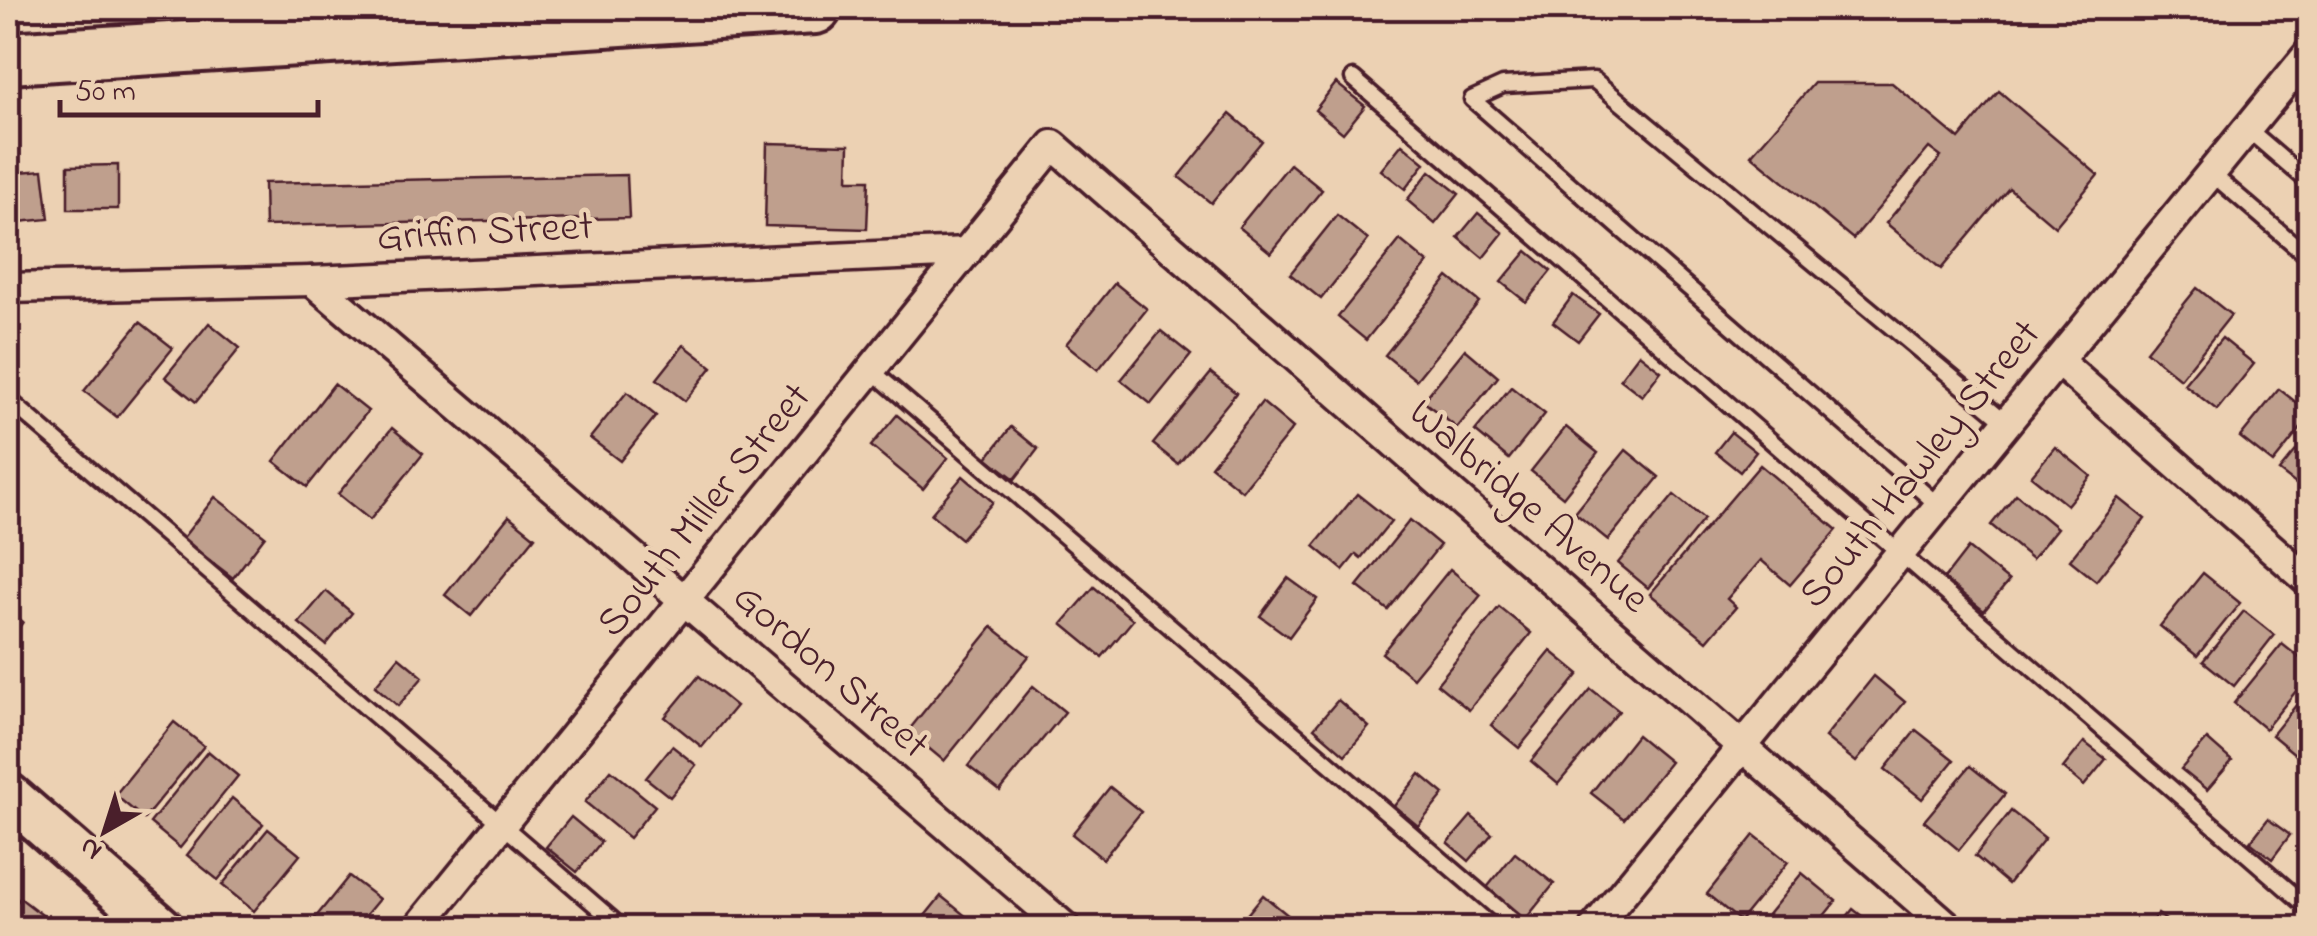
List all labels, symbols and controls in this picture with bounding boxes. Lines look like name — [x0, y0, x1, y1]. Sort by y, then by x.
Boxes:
scale bar — [60, 55, 318, 117]
text: 50 m — [75, 71, 136, 115]
street label: Griffin Street — [375, 197, 595, 269]
street label: South Hawley Street — [1785, 307, 2057, 623]
street label: South Miller Street — [583, 370, 827, 652]
street label: Walbridge Avenue — [1394, 385, 1662, 629]
street label: Gordon Street — [718, 569, 942, 775]
north arrow — [55, 781, 155, 881]
text: N — [71, 826, 112, 870]

